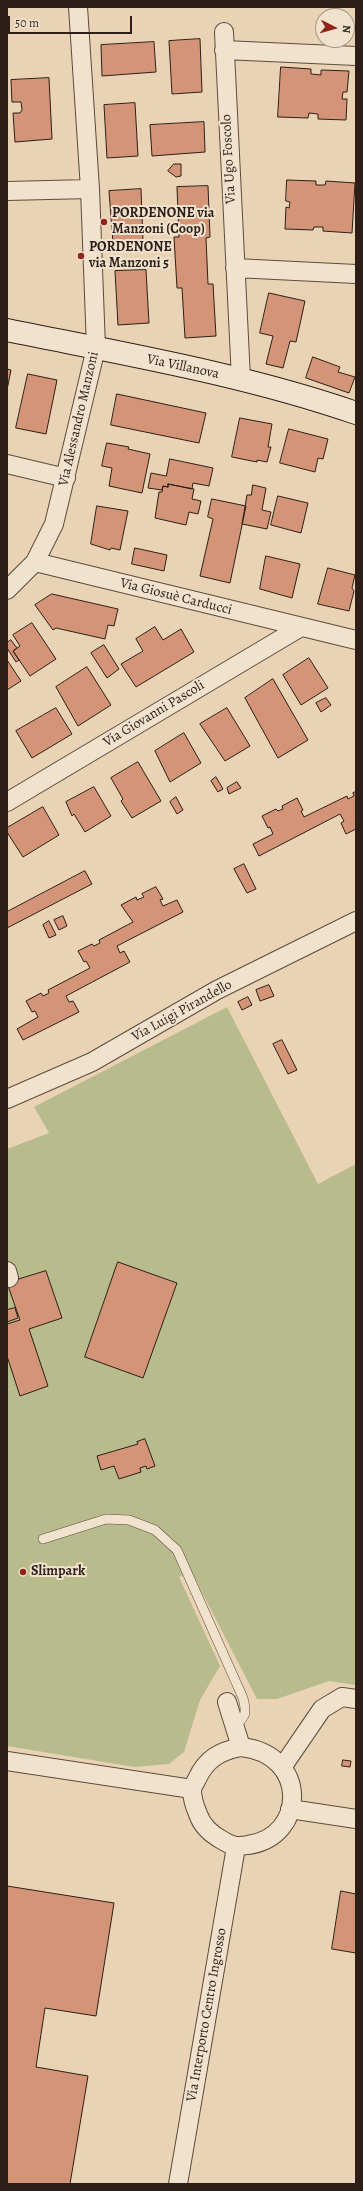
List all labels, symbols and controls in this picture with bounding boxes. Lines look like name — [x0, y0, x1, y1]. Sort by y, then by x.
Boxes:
scale bar — [10, 8, 134, 34]
north arrow — [315, 8, 355, 48]
text: 50 m — [15, 15, 39, 31]
text: N — [339, 24, 354, 34]
street label: Via Ugo Foscolo — [218, 114, 240, 204]
place label: PORDENONE via Manzoni (Coop) — [112, 206, 215, 238]
marker: PORDENONE via Manzoni (Coop) — [99, 217, 109, 227]
place label: PORDENONE via Manzoni 5 — [89, 240, 172, 272]
marker: PORDENONE via Manzoni 5 — [76, 251, 86, 261]
street label: Via Alessandro Manzoni — [55, 350, 103, 488]
street label: Via Villanova — [145, 351, 221, 383]
street label: Via Giosuè Carducci — [118, 575, 234, 619]
street label: Via Giovanni Pascoli — [100, 677, 208, 751]
street label: Via Luigi Pirandello — [129, 976, 235, 1046]
place label: Slimpark — [31, 1564, 85, 1580]
marker: Slimpark — [18, 1567, 28, 1577]
street label: Via Interporto Centro Ingrosso — [183, 1927, 231, 2103]

